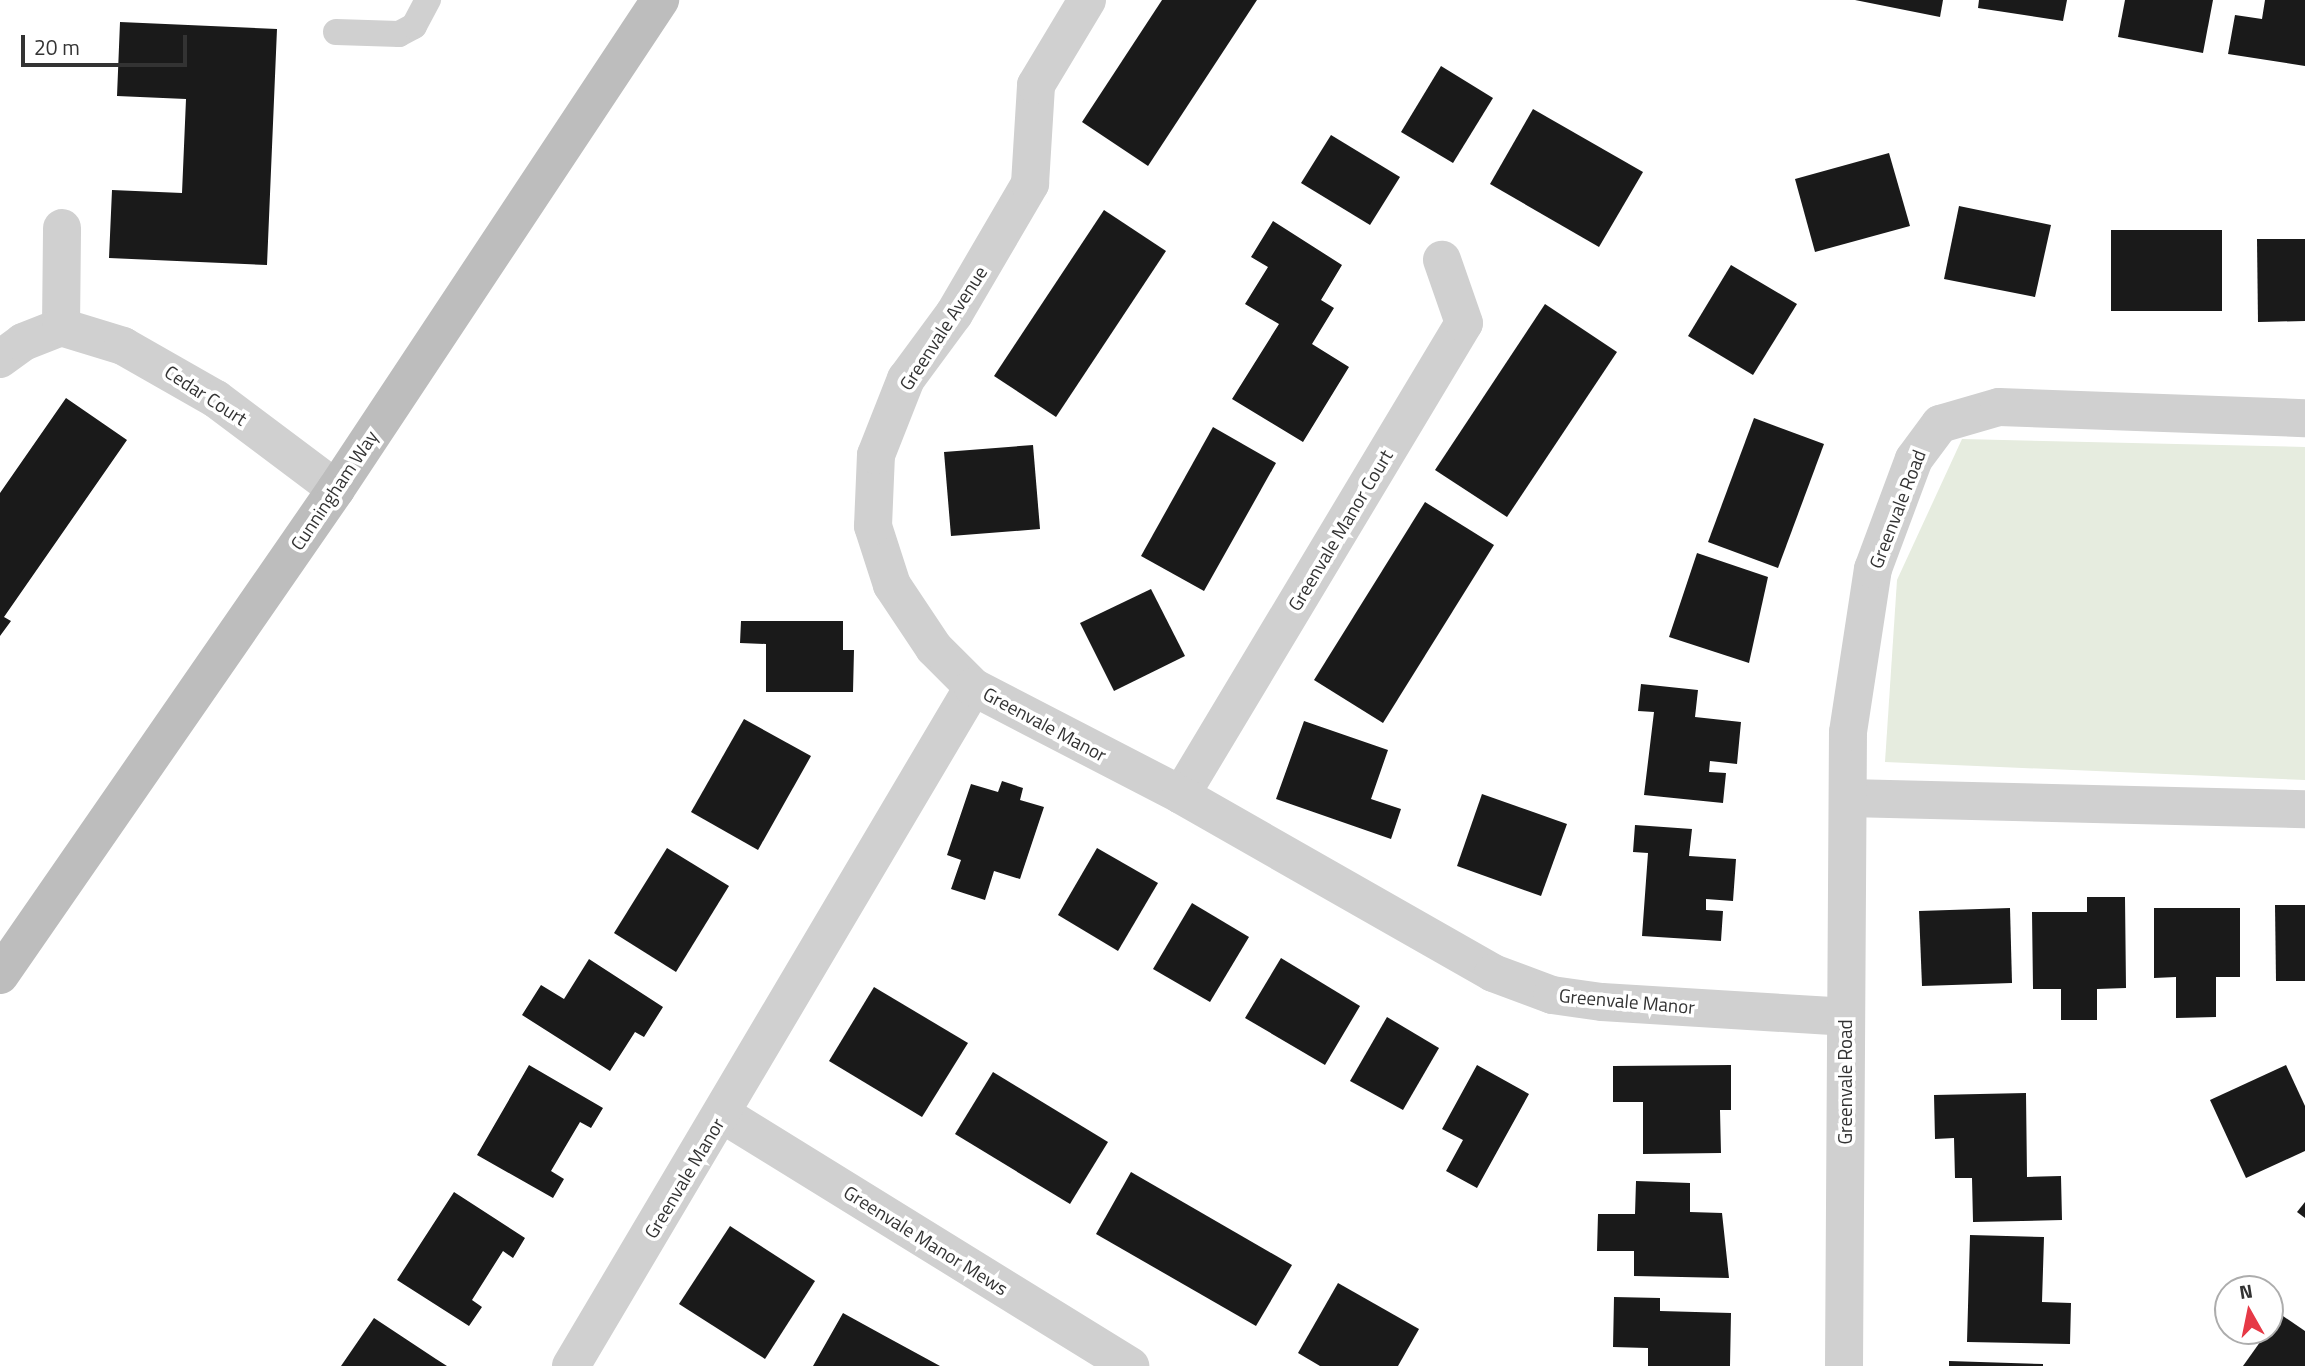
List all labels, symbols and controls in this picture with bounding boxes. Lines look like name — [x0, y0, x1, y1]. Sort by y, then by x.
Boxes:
scale bar — [24, 21, 191, 65]
text: 20 m — [34, 31, 80, 63]
street label: Greenvale Avenue — [894, 262, 992, 394]
street label: Cedar Court — [161, 360, 251, 430]
street label: Cunningham Way — [285, 426, 383, 554]
street label: Greenvale Manor Court — [1283, 445, 1397, 615]
street label: Greenvale Road — [1864, 446, 1930, 572]
street label: Greenvale Manor — [979, 682, 1111, 766]
street label: Greenvale Manor — [1558, 984, 1696, 1018]
street label: Greenvale Road — [1834, 1019, 1856, 1145]
street label: Greenvale Manor — [639, 1114, 729, 1242]
street label: Greenvale Manor Mews — [840, 1180, 1012, 1300]
north arrow — [2214, 1275, 2284, 1345]
text: N — [2237, 1275, 2255, 1306]

